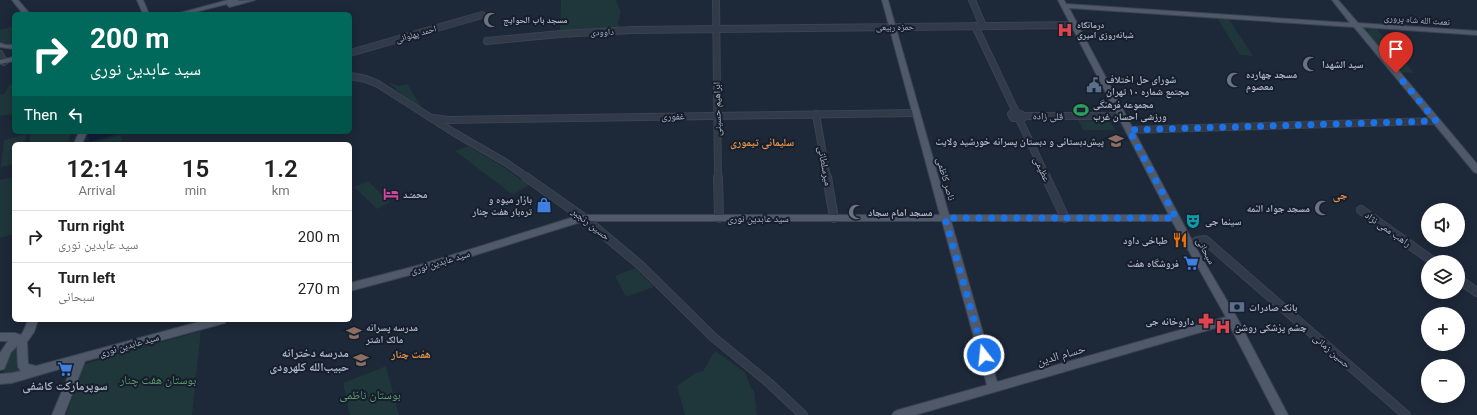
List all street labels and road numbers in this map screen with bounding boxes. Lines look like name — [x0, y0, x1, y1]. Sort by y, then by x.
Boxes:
street label: نعمت الله شاه پروری — [1384, 13, 1451, 28]
street label: حمزه ربیعی — [876, 22, 914, 33]
street label: احمد پهلوانی — [395, 23, 438, 46]
street label: داوودی — [590, 27, 614, 37]
street label: ابراهیم حسینی — [711, 82, 725, 136]
street label: غفوری — [661, 110, 685, 123]
street label: قلی زاده — [1033, 110, 1063, 123]
street label: میرسلطانی — [815, 146, 834, 187]
street label: عظیمی — [1031, 155, 1052, 184]
street label: ناصر کاظمی — [934, 156, 957, 202]
street label: حسین رنجبر — [568, 205, 613, 243]
street label: راهب ممی نژاد — [1362, 209, 1413, 250]
street label: سید عابدین نوری — [727, 213, 789, 225]
street label: سبحانی — [1193, 236, 1218, 267]
street label: سید عابدین نوری — [409, 248, 472, 277]
street label: سید عابدین نوری — [98, 331, 161, 360]
street label: حسین زمانی — [1311, 332, 1353, 371]
street label: حسام الدین — [1035, 341, 1087, 370]

